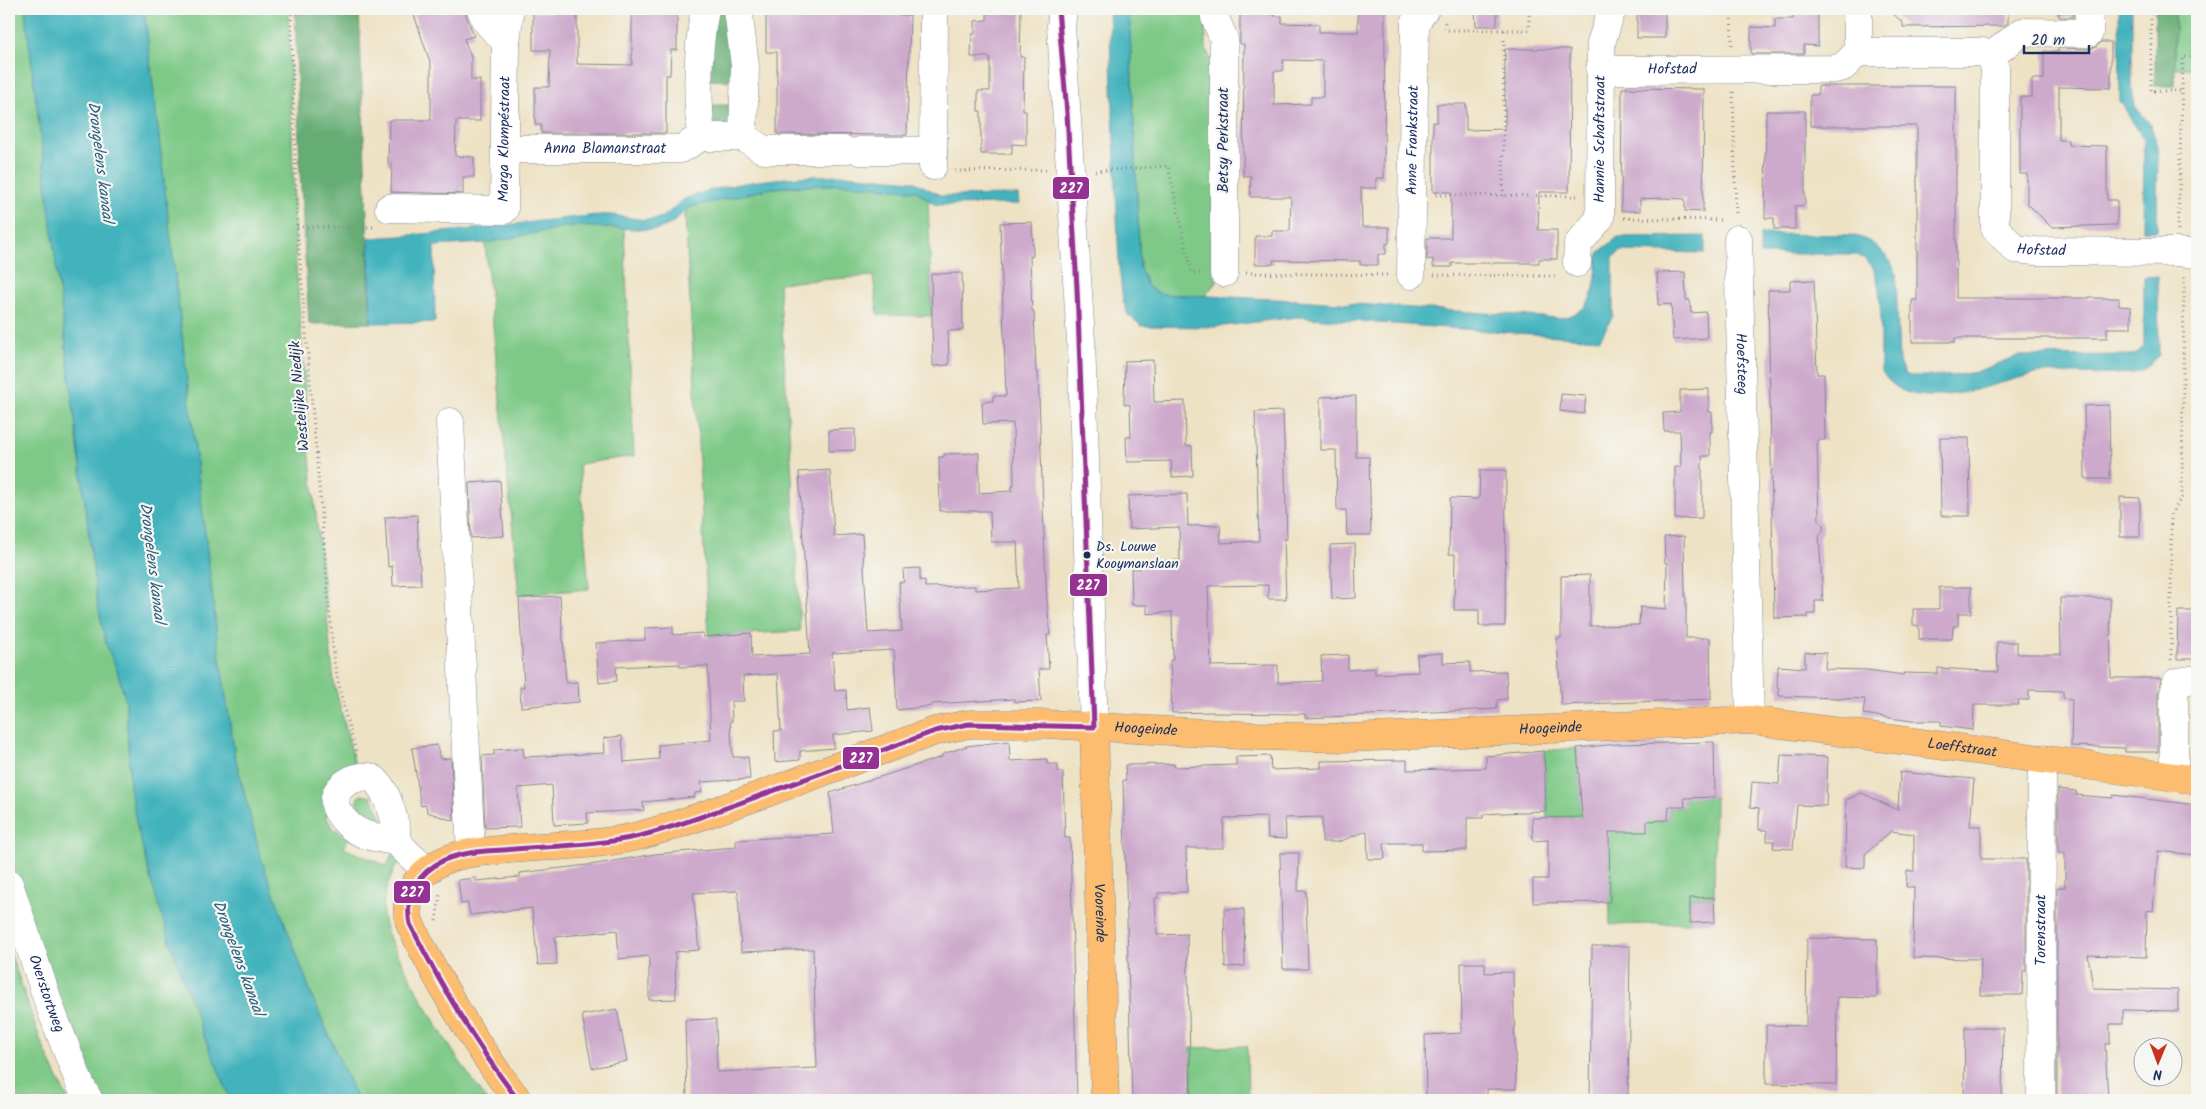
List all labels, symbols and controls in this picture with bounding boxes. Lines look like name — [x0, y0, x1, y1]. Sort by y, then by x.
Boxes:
scale bar — [2024, 22, 2088, 54]
text: 20 m — [2031, 29, 2065, 53]
street label: Hofstad — [1647, 58, 1697, 82]
street label: Hannie Schaftstraat — [1588, 75, 1613, 203]
street label: Marga Klompéstraat — [492, 76, 518, 202]
street label: Anne Frankstraat — [1400, 85, 1426, 195]
street label: Betsy Perkstraat — [1212, 87, 1236, 193]
water label: Drongelens kanaal — [80, 100, 120, 227]
street label: Anna Blamanstraat — [544, 137, 666, 161]
line badge: 227 — [1052, 176, 1090, 200]
text: 227 — [1060, 178, 1083, 200]
street label: Hofstad — [2016, 237, 2066, 263]
street label: Hoefsteeg — [1728, 333, 1754, 395]
street label: Westelijke Niedijk — [283, 339, 317, 452]
water label: Drongelens kanaal — [132, 501, 172, 628]
place label: Ds. Louwe Kooymanslaan — [1096, 536, 1179, 575]
marker: Ds. Louwe Kooymanslaan — [1082, 550, 1092, 560]
line badge: 227 — [1069, 573, 1108, 597]
text: 227 — [1077, 575, 1100, 597]
street label: Hoogeinde — [1113, 716, 1178, 743]
street label: Hoogeinde — [1518, 716, 1583, 742]
street label: Loeffstraat — [1926, 732, 1999, 765]
line badge: 227 — [842, 746, 880, 770]
text: 227 — [850, 748, 873, 770]
line badge: 227 — [393, 880, 431, 904]
text: 227 — [401, 882, 424, 904]
street label: Vooreinde — [1087, 883, 1112, 943]
street label: Torenstraat — [2029, 894, 2054, 966]
water label: Drongelens kanaal — [205, 897, 272, 1022]
street label: Overstortweg — [21, 952, 71, 1036]
north arrow — [2134, 1036, 2184, 1086]
text: N — [2153, 1063, 2162, 1085]

